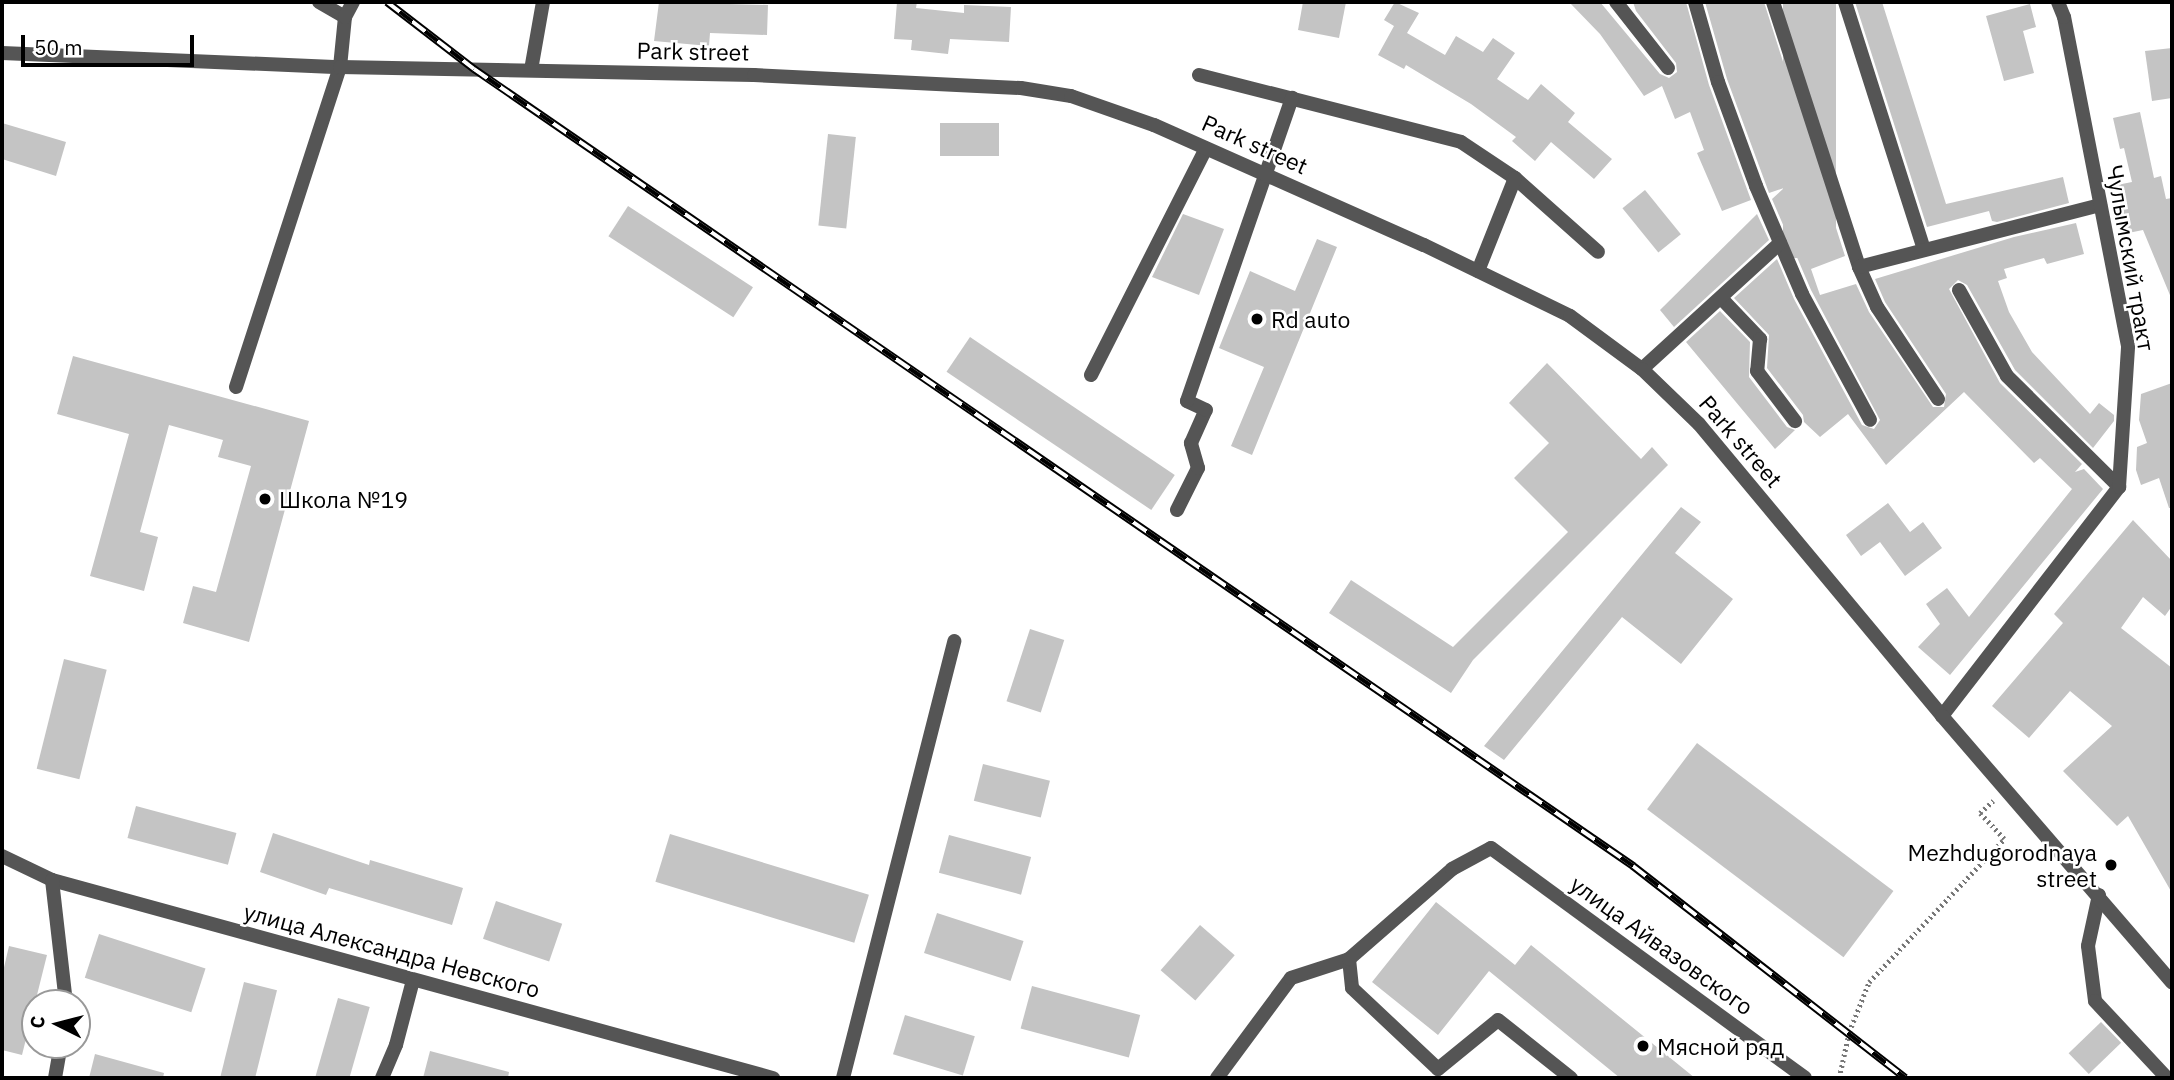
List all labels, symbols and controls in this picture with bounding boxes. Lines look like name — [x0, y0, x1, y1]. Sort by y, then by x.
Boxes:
scale bar — [24, 21, 198, 65]
text: 50 m — [34, 33, 83, 61]
street label: Park street — [636, 36, 750, 66]
street label: Park street — [1198, 108, 1312, 180]
street label: Чулымский тракт — [2101, 163, 2161, 353]
place label: Rd auto — [1271, 305, 1350, 333]
marker: Rd auto — [1249, 311, 1265, 327]
street label: Park street — [1694, 389, 1788, 493]
place label: Школа №19 — [279, 485, 408, 513]
marker: Школа №19 — [257, 491, 273, 507]
place label: Mezhdugorodnaya street — [1908, 838, 2097, 892]
marker: Mezhdugorodnaya street — [2103, 857, 2119, 873]
street label: улица Айвазовского — [1565, 870, 1759, 1020]
street label: улица Александра Невского — [241, 897, 543, 1003]
north arrow — [21, 989, 91, 1059]
text: С — [25, 1015, 50, 1029]
place label: Мясной ряд — [1657, 1032, 1784, 1060]
marker: Мясной ряд — [1635, 1038, 1651, 1054]

